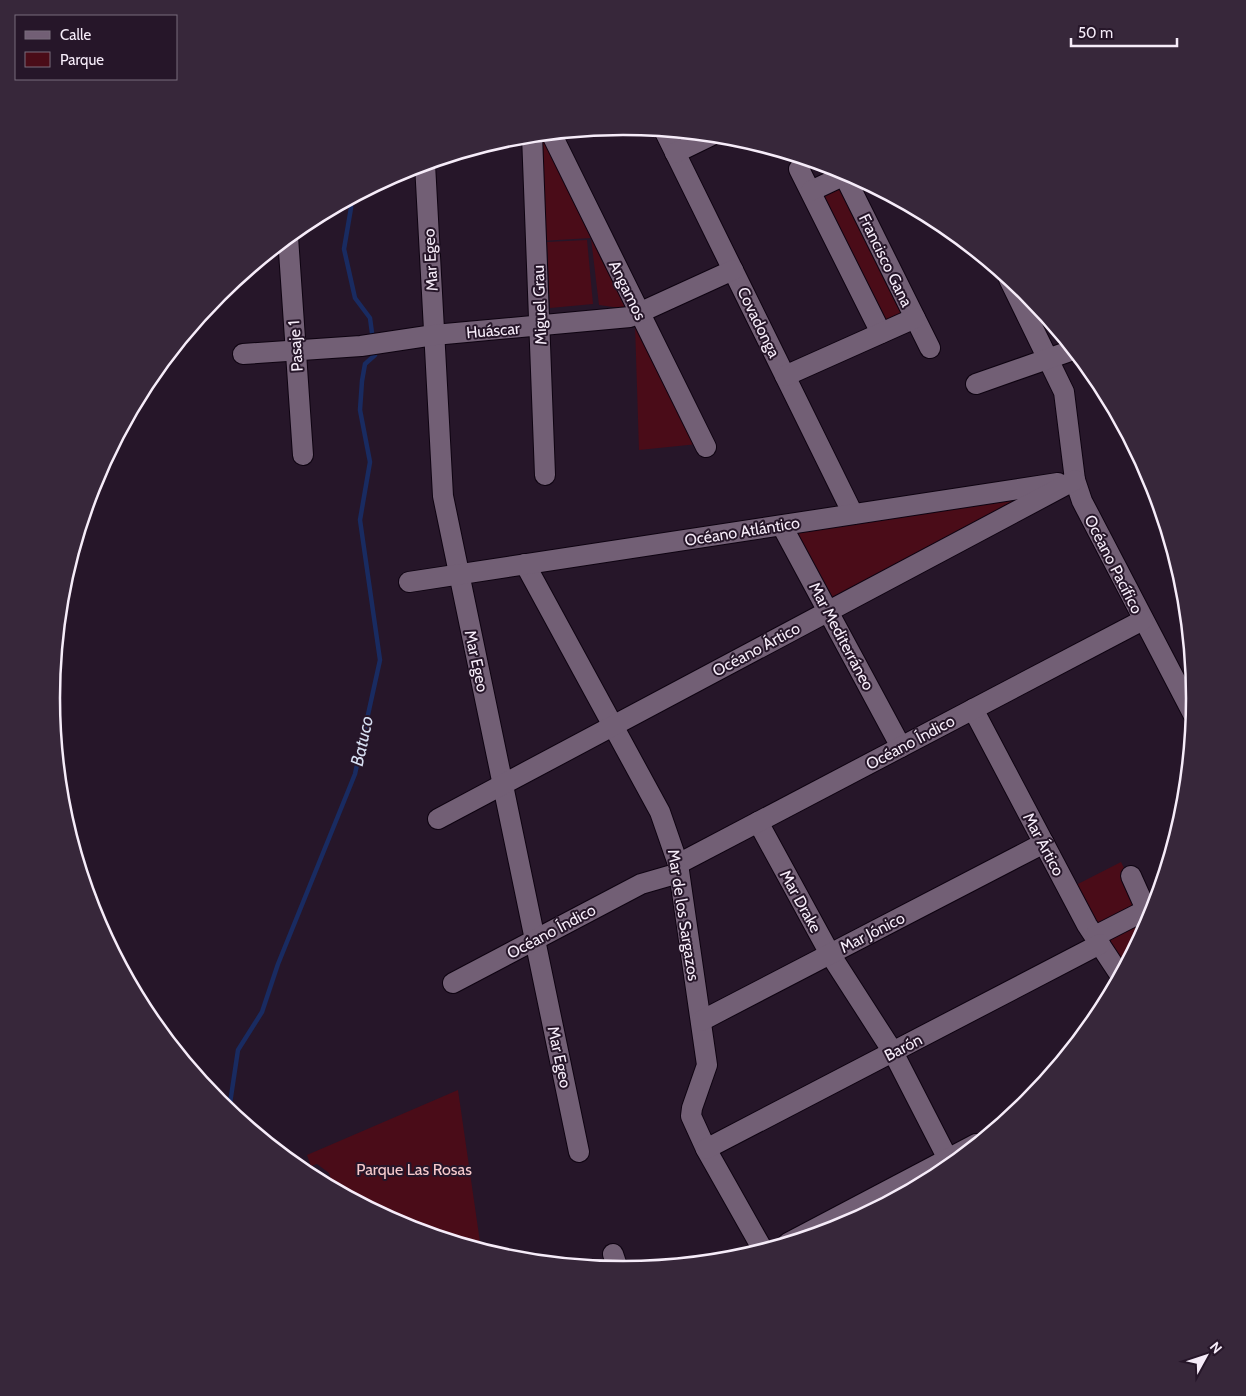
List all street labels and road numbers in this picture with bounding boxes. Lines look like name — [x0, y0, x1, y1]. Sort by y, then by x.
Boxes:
street label: Francisco Gana — [855, 211, 916, 310]
street label: Mar Egeo — [419, 228, 442, 292]
street label: Angamos — [605, 257, 650, 323]
street label: Miguel Grau — [529, 265, 550, 345]
street label: Covadonga — [733, 284, 784, 361]
street label: Huáscar — [465, 319, 522, 342]
street label: Pasaje 1 — [284, 320, 307, 372]
street label: Océano Pacífico — [1080, 512, 1147, 617]
street label: Océano Atlántico — [683, 513, 801, 550]
street label: Mar Mediterráneo — [805, 579, 878, 694]
street label: Océano Ártico — [709, 618, 803, 680]
street label: Mar Egeo — [461, 628, 492, 694]
street label: Océano Índico — [863, 711, 958, 774]
street label: Mar Ártico — [1019, 809, 1068, 879]
street label: Mar de los Sargazos — [664, 848, 703, 983]
street label: Mar Drake — [776, 867, 825, 936]
street label: Océano Índico — [504, 900, 599, 963]
street label: Mar Jónico — [837, 908, 908, 957]
street label: Mar Egeo — [544, 1024, 575, 1090]
street label: Barón — [881, 1030, 925, 1065]

